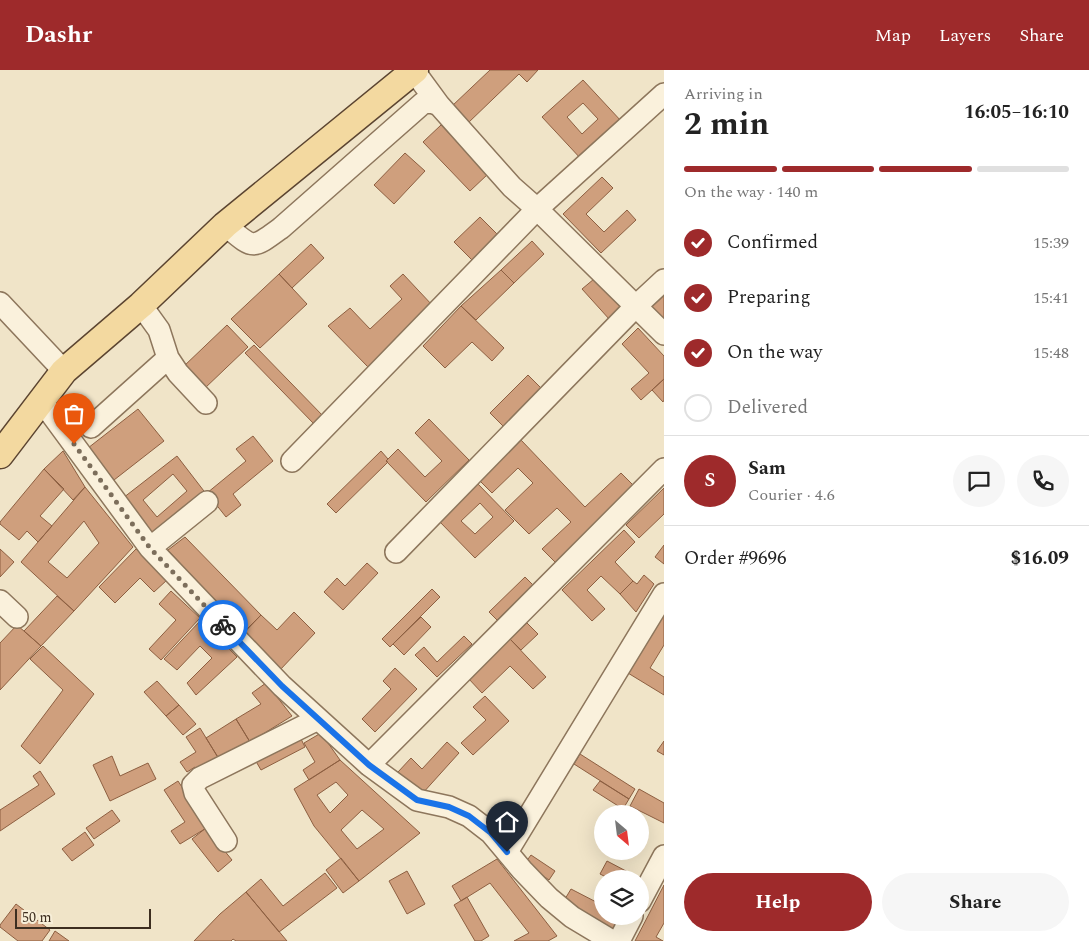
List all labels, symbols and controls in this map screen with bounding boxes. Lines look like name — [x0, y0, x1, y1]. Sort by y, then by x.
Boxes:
text: Dashr — [25, 17, 92, 53]
text: Map — [875, 22, 911, 49]
text: Layers — [939, 22, 991, 49]
text: Share — [1019, 22, 1064, 49]
text: Arriving in — [684, 82, 763, 106]
text: 16:05–16:10 — [964, 98, 1069, 127]
text: 2 min — [684, 100, 769, 149]
text: On the way · 140 m — [684, 180, 818, 204]
text: Confirmed — [727, 228, 818, 257]
icon: check — [684, 229, 712, 257]
text: 15:39 — [1033, 231, 1069, 255]
text: Preparing — [727, 283, 811, 312]
icon: check — [684, 284, 712, 312]
text: 15:41 — [1033, 286, 1069, 310]
text: On the way — [727, 338, 823, 367]
icon: check — [684, 339, 712, 367]
text: 15:48 — [1033, 341, 1069, 365]
pin — [53, 393, 95, 444]
text: Delivered — [727, 393, 808, 422]
icon: bag — [60, 400, 88, 428]
text: Sam — [748, 454, 786, 483]
button: chat — [953, 455, 1005, 507]
button: phone — [1017, 455, 1069, 507]
text: S — [705, 466, 715, 495]
text: Courier · 4.6 — [748, 483, 835, 507]
text: Order #9696 — [684, 544, 787, 573]
text: $16.09 — [1011, 544, 1069, 573]
courier — [198, 600, 248, 650]
icon: bike — [209, 611, 237, 639]
pin — [486, 801, 528, 852]
north arrow — [594, 805, 649, 860]
map controls — [594, 805, 649, 925]
icon: home — [493, 808, 521, 836]
button: layers — [594, 870, 649, 925]
button: Help — [684, 873, 872, 931]
button: Share — [882, 873, 1069, 931]
scale bar — [15, 906, 151, 929]
text: 50 m — [22, 907, 52, 928]

